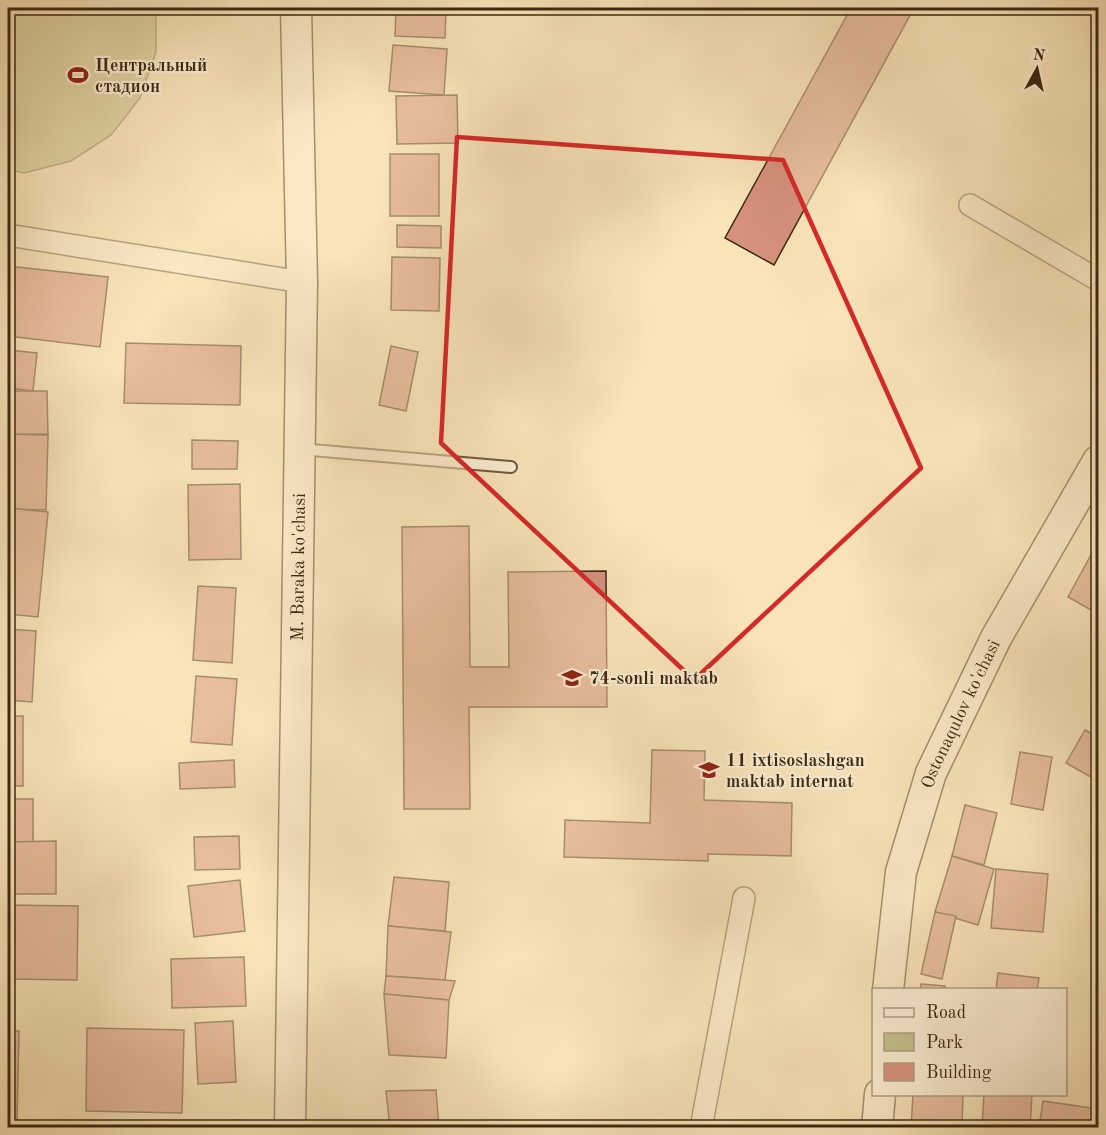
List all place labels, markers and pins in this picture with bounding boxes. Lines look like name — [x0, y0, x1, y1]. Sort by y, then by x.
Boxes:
place label: Центральный стадион — [95, 57, 207, 96]
sports icon: Центральный стадион — [66, 63, 90, 87]
school or university icon: 74-sonli maktab — [560, 666, 584, 690]
place label: 74-sonli maktab — [589, 670, 718, 688]
place label: 11 ixtisoslashgan maktab internat — [726, 752, 865, 791]
school or university icon: 11 ixtisoslashgan maktab internat — [697, 758, 721, 782]

